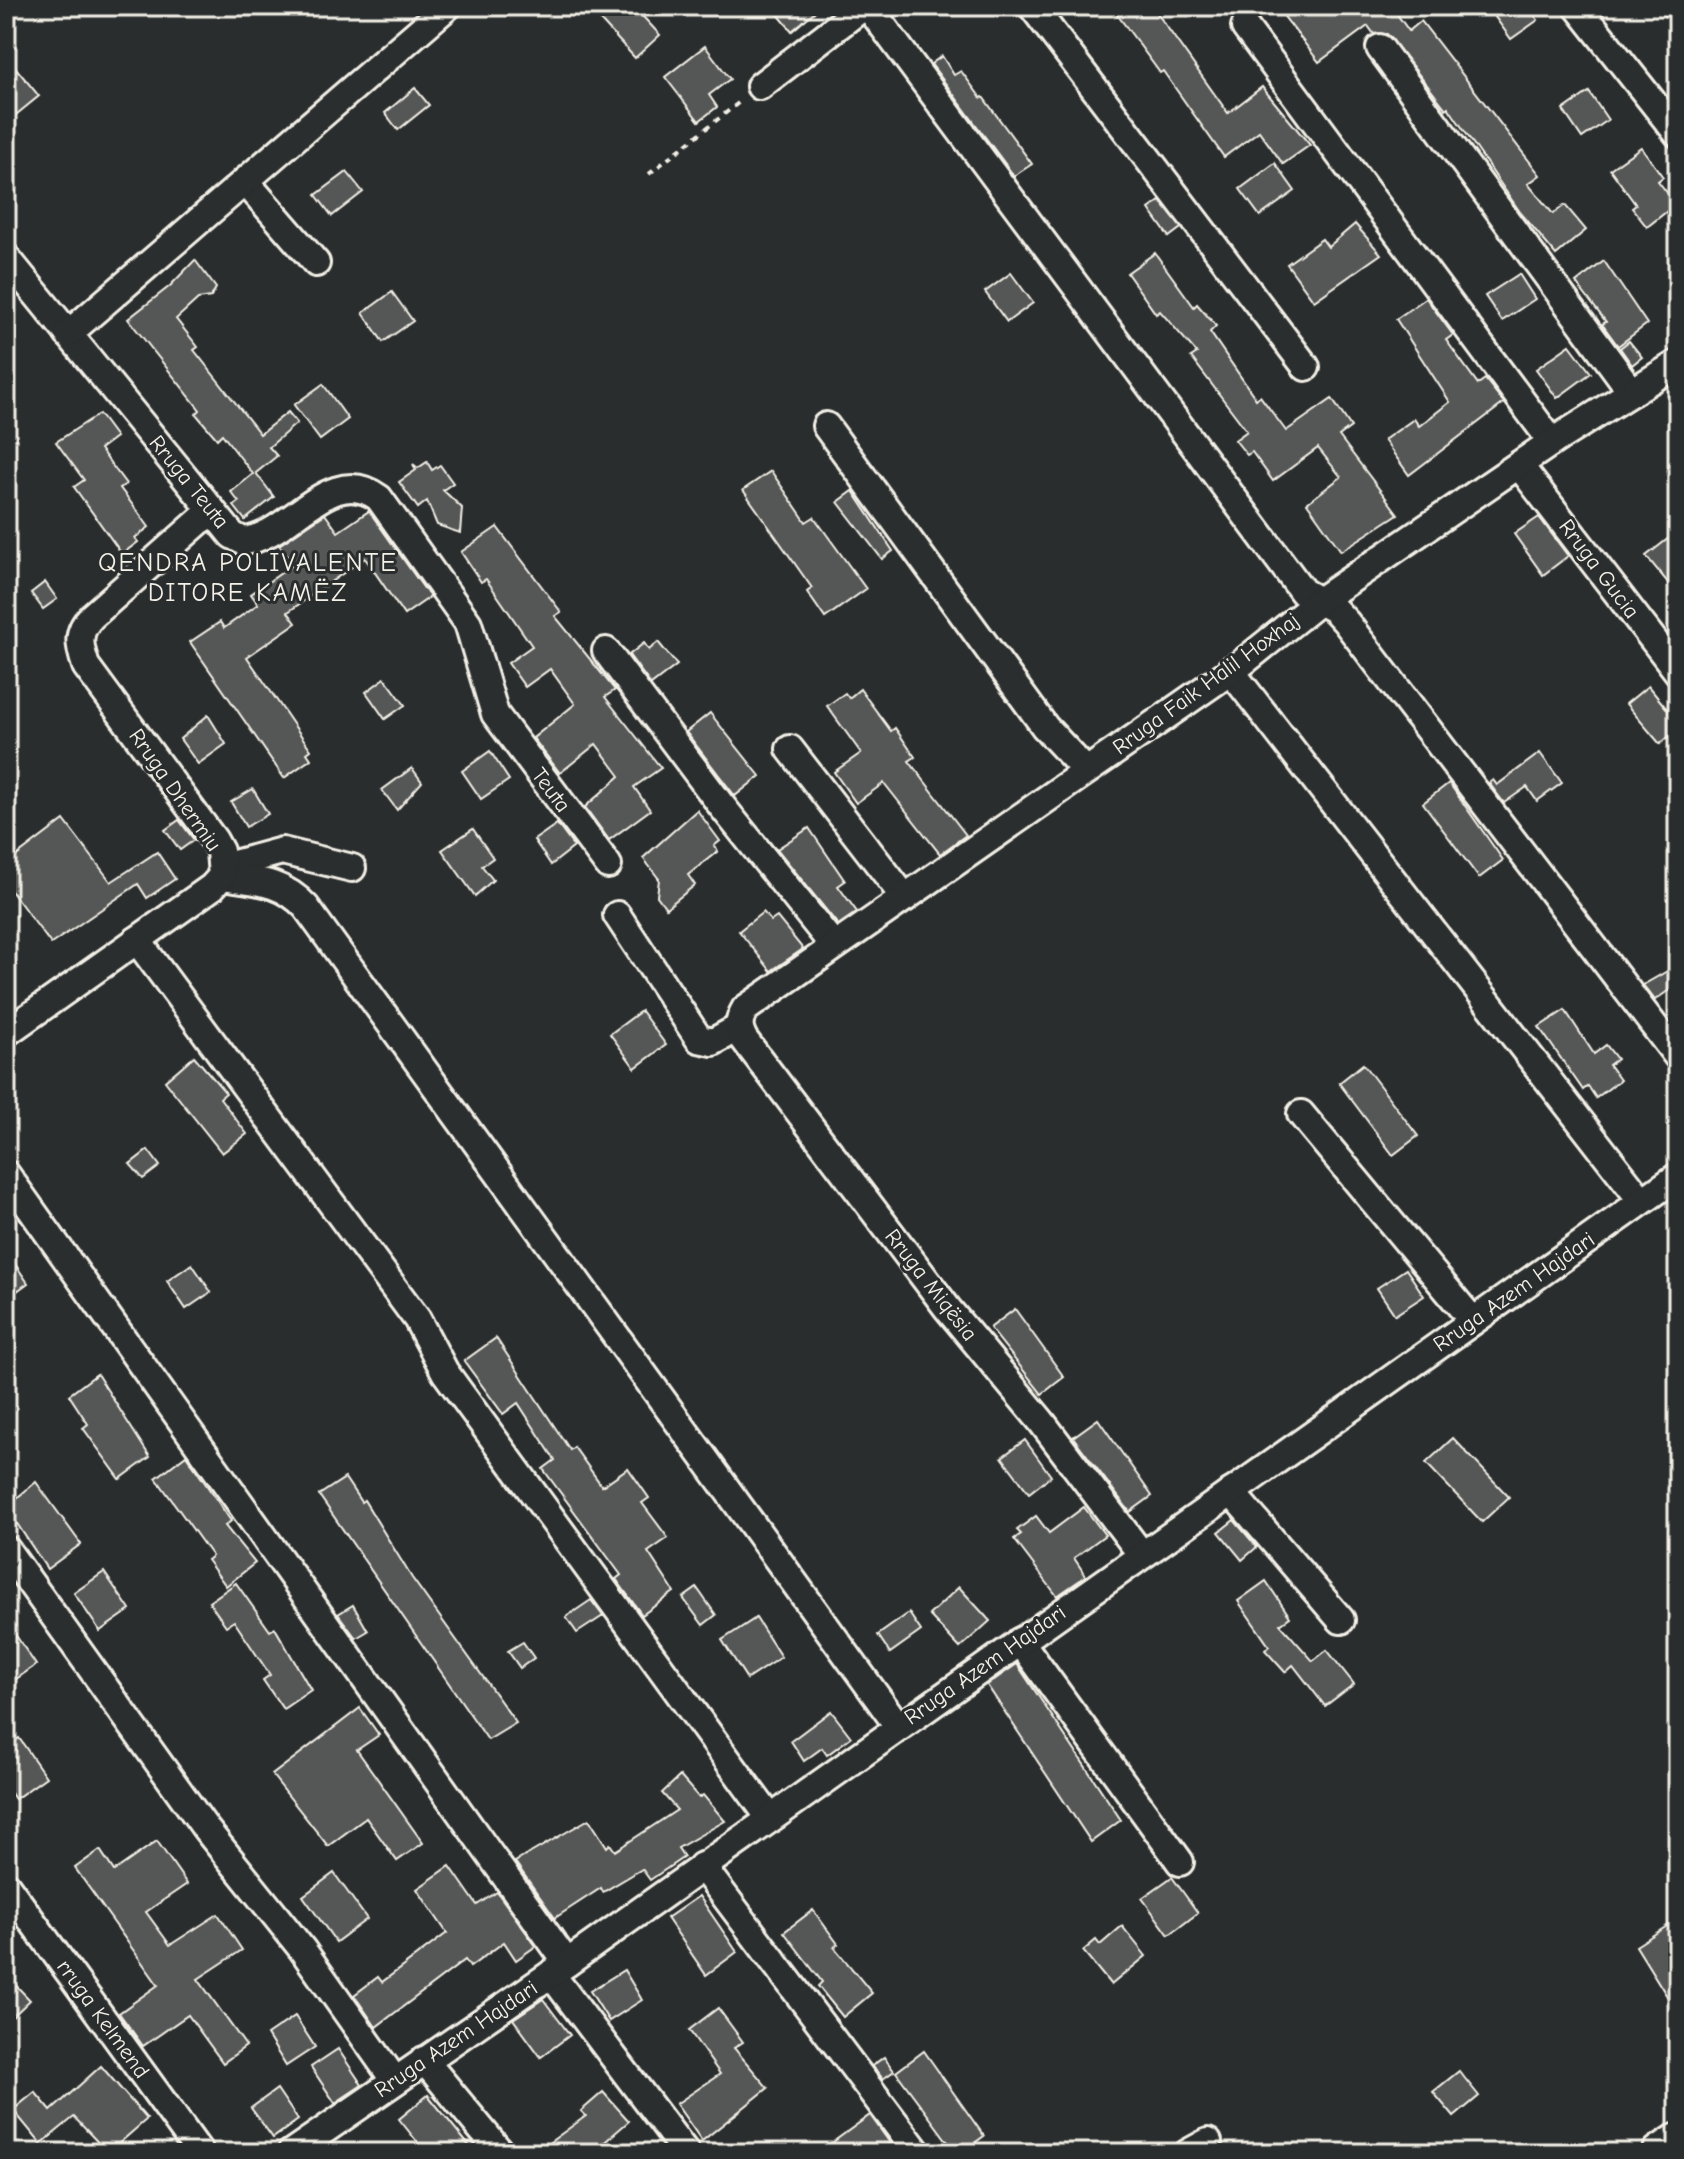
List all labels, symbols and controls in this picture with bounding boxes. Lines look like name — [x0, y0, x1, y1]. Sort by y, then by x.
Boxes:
street label: Rruga Teuta — [144, 430, 234, 534]
street label: Rruga Gucia — [1553, 514, 1645, 624]
district label: QENDRA POLIVALENTE DITORE KAMËZ — [98, 548, 398, 608]
street label: Rruga Faik Halil Hoxhaj — [1108, 608, 1304, 760]
street label: Rruga Dhermiu — [123, 724, 227, 856]
street label: Teuta — [526, 763, 576, 817]
street label: Rruga Miqësia — [879, 1224, 983, 1346]
street label: Rruga Azem Hajdari — [1428, 1227, 1600, 1357]
street label: Rruga Azem Hajdari — [899, 1600, 1071, 1730]
street label: rruga Kelmend — [51, 1955, 155, 2083]
street label: Rruga Azem Hajdari — [370, 1975, 542, 2103]

